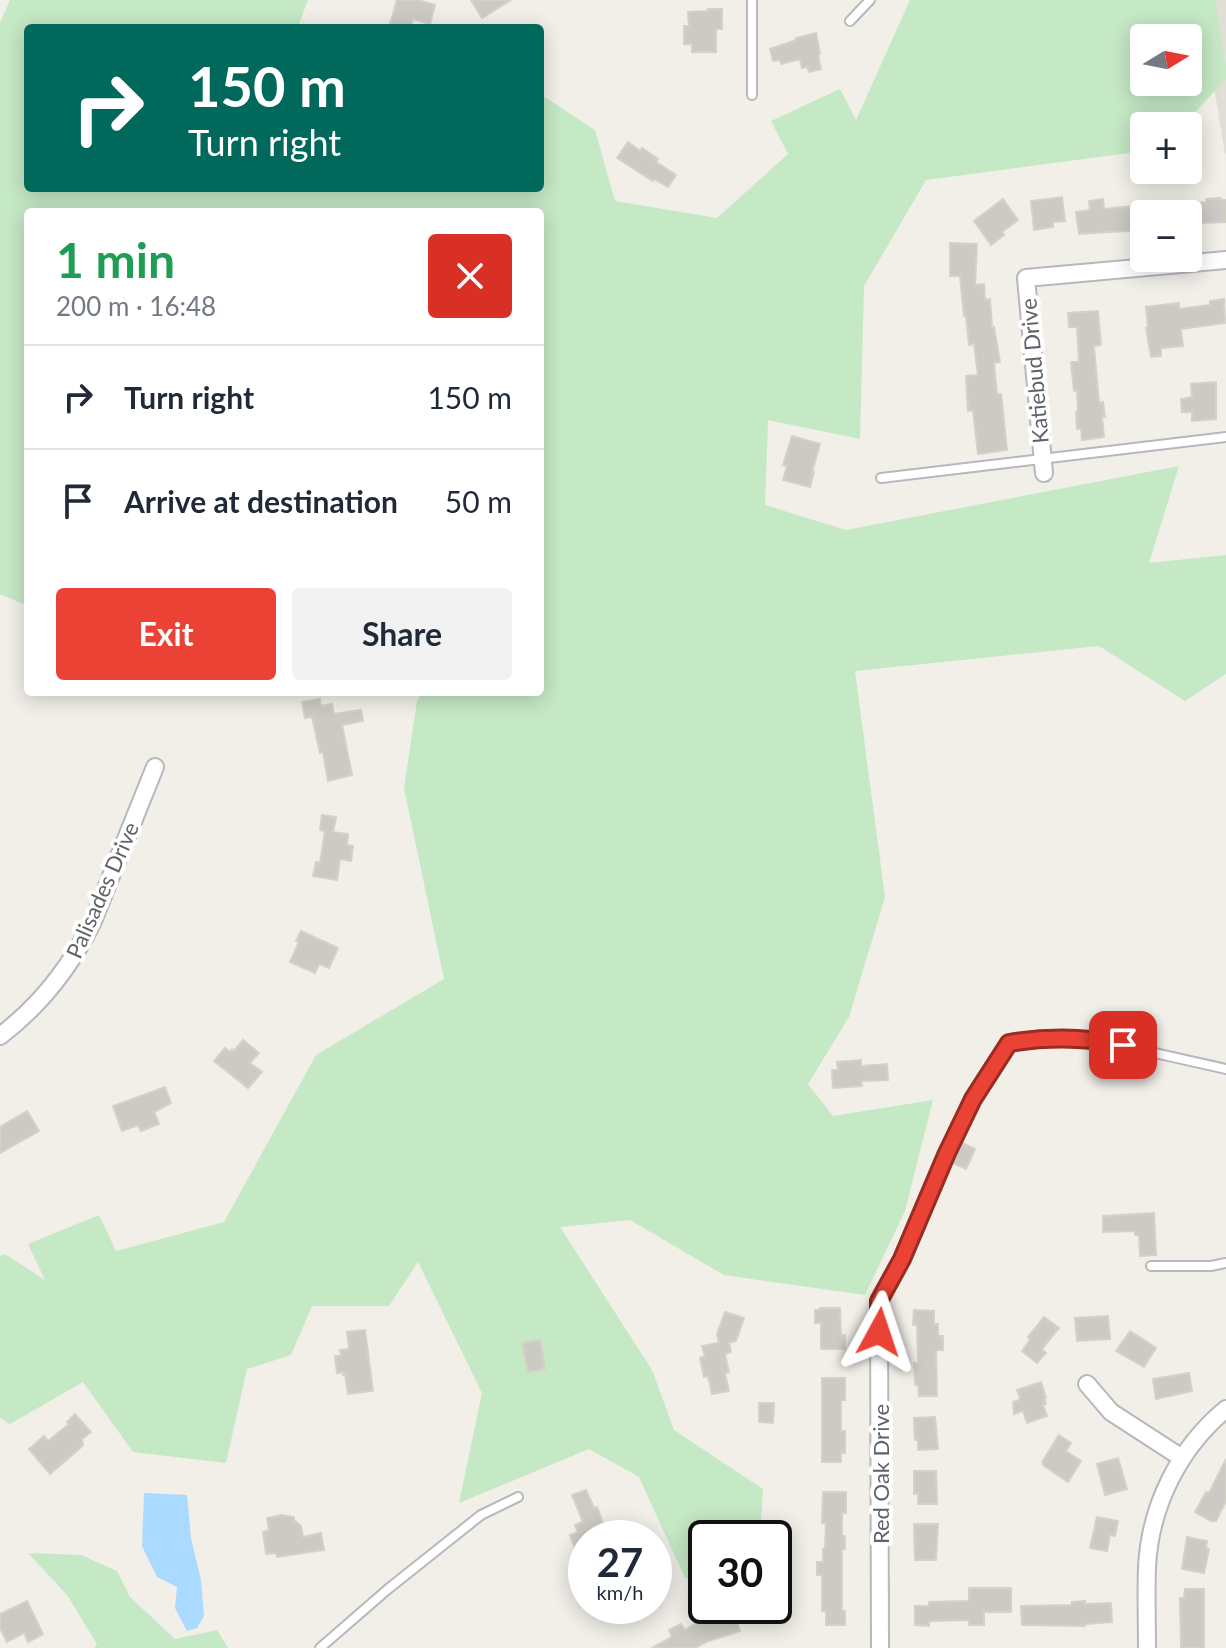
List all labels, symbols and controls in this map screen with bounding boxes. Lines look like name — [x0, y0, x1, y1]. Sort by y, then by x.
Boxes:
north arrow — [1130, 24, 1202, 96]
map controls — [1130, 24, 1202, 272]
text: 150 m — [188, 52, 346, 119]
icon: right — [56, 56, 160, 160]
button: + — [1130, 112, 1202, 184]
text: Turn right — [188, 120, 341, 164]
button: − — [1130, 200, 1202, 272]
text: 1 min — [56, 231, 175, 288]
button: close — [428, 234, 512, 318]
text: 200 m · 16:48 — [56, 290, 216, 322]
street label: Katiebud Drive — [1014, 297, 1054, 445]
icon: right — [56, 375, 100, 419]
text: Turn right — [124, 379, 254, 415]
text: 150 m — [427, 379, 512, 415]
icon: arrive — [56, 479, 100, 523]
text: Arrive at destination — [124, 483, 398, 519]
text: 50 m — [445, 483, 512, 519]
button: Exit — [56, 588, 276, 680]
button: Share — [292, 588, 512, 680]
street label: Palisades Drive — [60, 818, 144, 962]
pin — [1089, 1011, 1157, 1079]
icon: arrive — [1101, 1023, 1145, 1067]
position arrow — [837, 1290, 921, 1374]
street label: Red Oak Drive — [867, 1404, 894, 1544]
speed limit sign: 30 — [688, 1520, 792, 1624]
text: 27 — [597, 1538, 643, 1586]
text: km/h — [597, 1580, 643, 1604]

